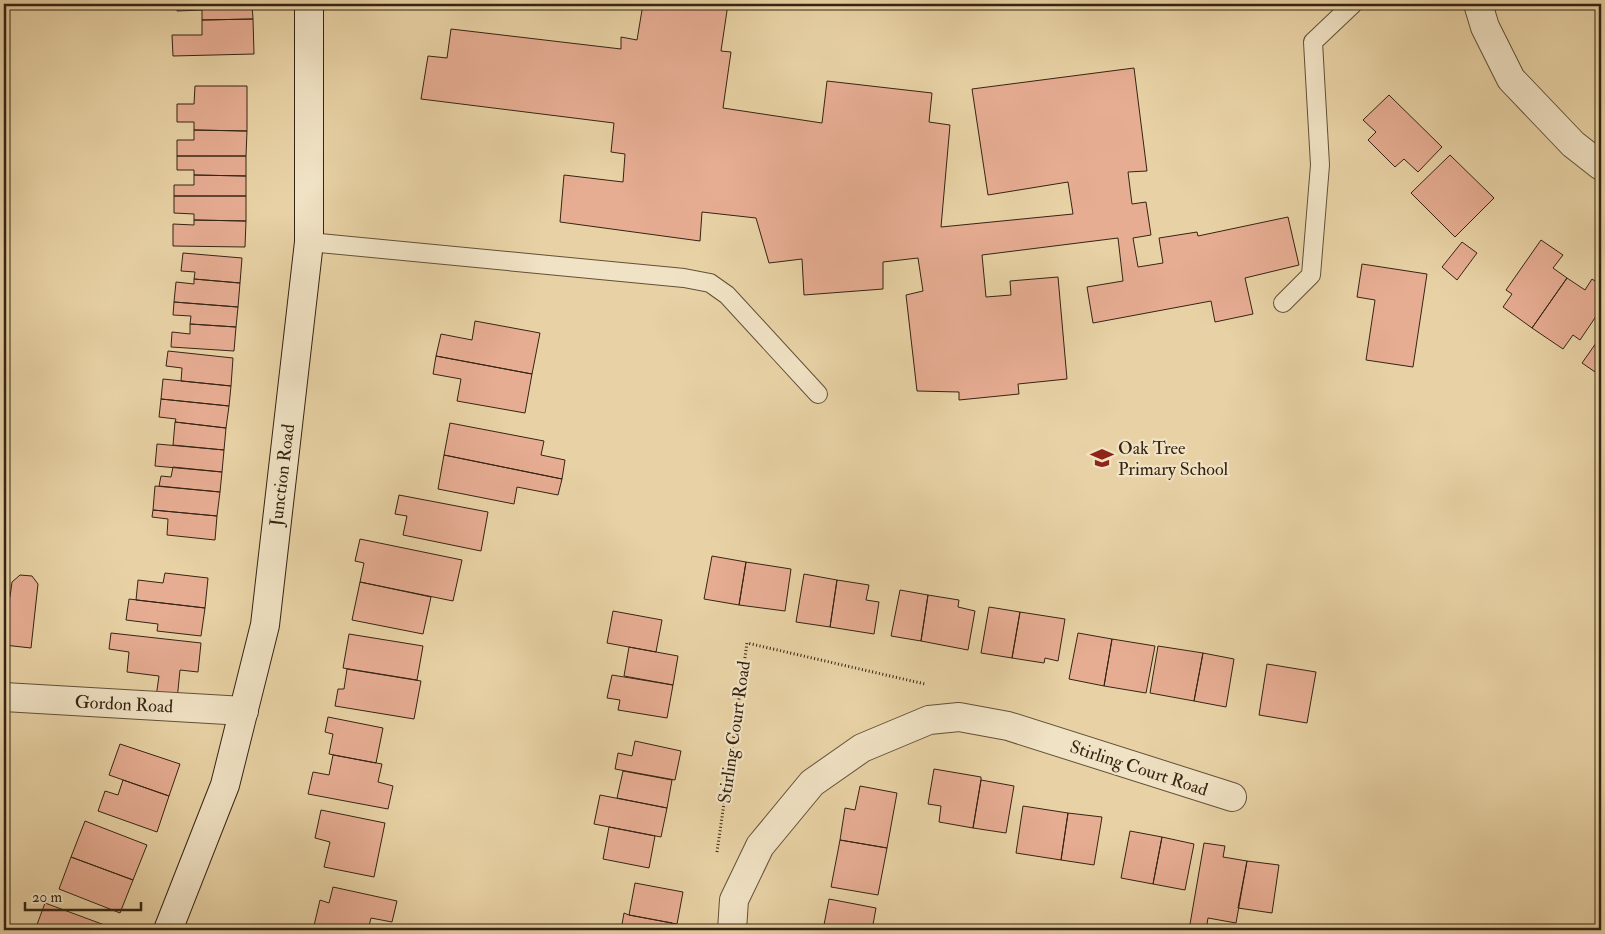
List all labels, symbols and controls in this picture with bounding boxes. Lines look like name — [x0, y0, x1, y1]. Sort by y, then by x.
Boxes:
street label: Junction Road — [265, 423, 300, 528]
place label: Oak Tree Primary School — [1118, 437, 1229, 481]
school or university icon: Oak Tree Primary School — [1089, 445, 1115, 471]
street label: Stirling Court Road — [713, 659, 756, 805]
street label: Gordon Road — [74, 690, 174, 719]
street label: Stirling Court Road — [1067, 735, 1211, 802]
scale bar — [25, 879, 141, 911]
text: 20 m — [32, 888, 62, 907]

